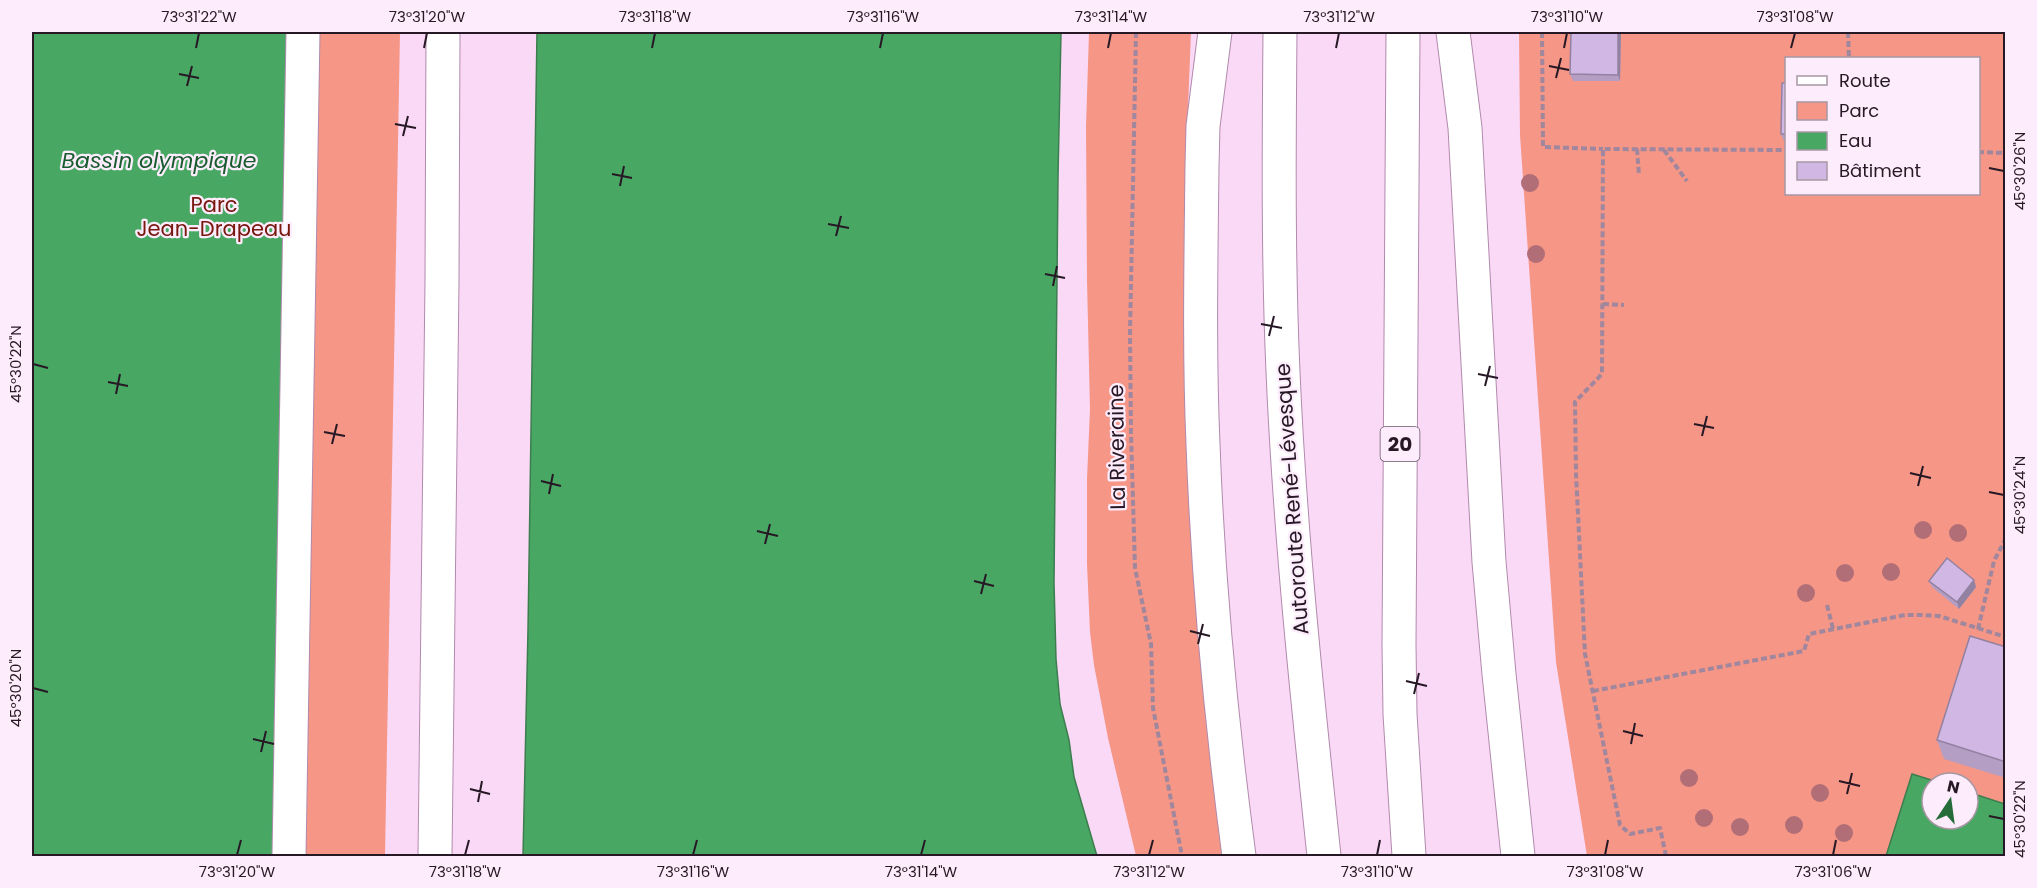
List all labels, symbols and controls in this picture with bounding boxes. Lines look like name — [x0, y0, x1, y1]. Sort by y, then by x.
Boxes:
text: 73°31'22"W — [161, 6, 237, 27]
text: 73°31'20"W — [389, 6, 465, 27]
text: 73°31'18"W — [619, 6, 692, 27]
text: 73°31'16"W — [847, 6, 920, 27]
text: 73°31'14"W — [1075, 6, 1148, 27]
text: 73°31'12"W — [1303, 6, 1375, 27]
text: 73°31'10"W — [1531, 6, 1604, 27]
text: 73°31'08"W — [1756, 6, 1834, 27]
legend — [1785, 57, 1980, 195]
text: Route — [1839, 68, 1891, 93]
text: Parc — [1839, 98, 1879, 123]
text: Eau — [1839, 128, 1872, 153]
text: 45°30'26"N — [2009, 132, 2030, 210]
water label: Bassin olympique — [62, 145, 256, 176]
text: Bâtiment — [1839, 158, 1921, 183]
park label: Parc Jean-Drapeau — [136, 190, 292, 243]
text: 45°30'22"N — [5, 325, 26, 403]
street label: Autoroute René-Lévesque — [1268, 362, 1315, 636]
street label: La Riveraine — [1101, 384, 1132, 510]
road number: 20 — [1380, 427, 1420, 461]
text: 45°30'24"N — [2009, 456, 2030, 534]
text: 45°30'20"N — [5, 649, 26, 727]
north arrow — [1920, 771, 1980, 831]
text: N — [1945, 774, 1962, 799]
text: 45°30'22"N — [2009, 780, 2030, 858]
text: 73°31'20"W — [199, 861, 275, 882]
text: 73°31'18"W — [429, 861, 502, 882]
text: 73°31'16"W — [657, 861, 730, 882]
text: 73°31'14"W — [885, 861, 958, 882]
text: 73°31'12"W — [1113, 861, 1185, 882]
text: 73°31'10"W — [1341, 861, 1414, 882]
text: 73°31'08"W — [1566, 861, 1644, 882]
text: 73°31'06"W — [1794, 861, 1872, 882]

